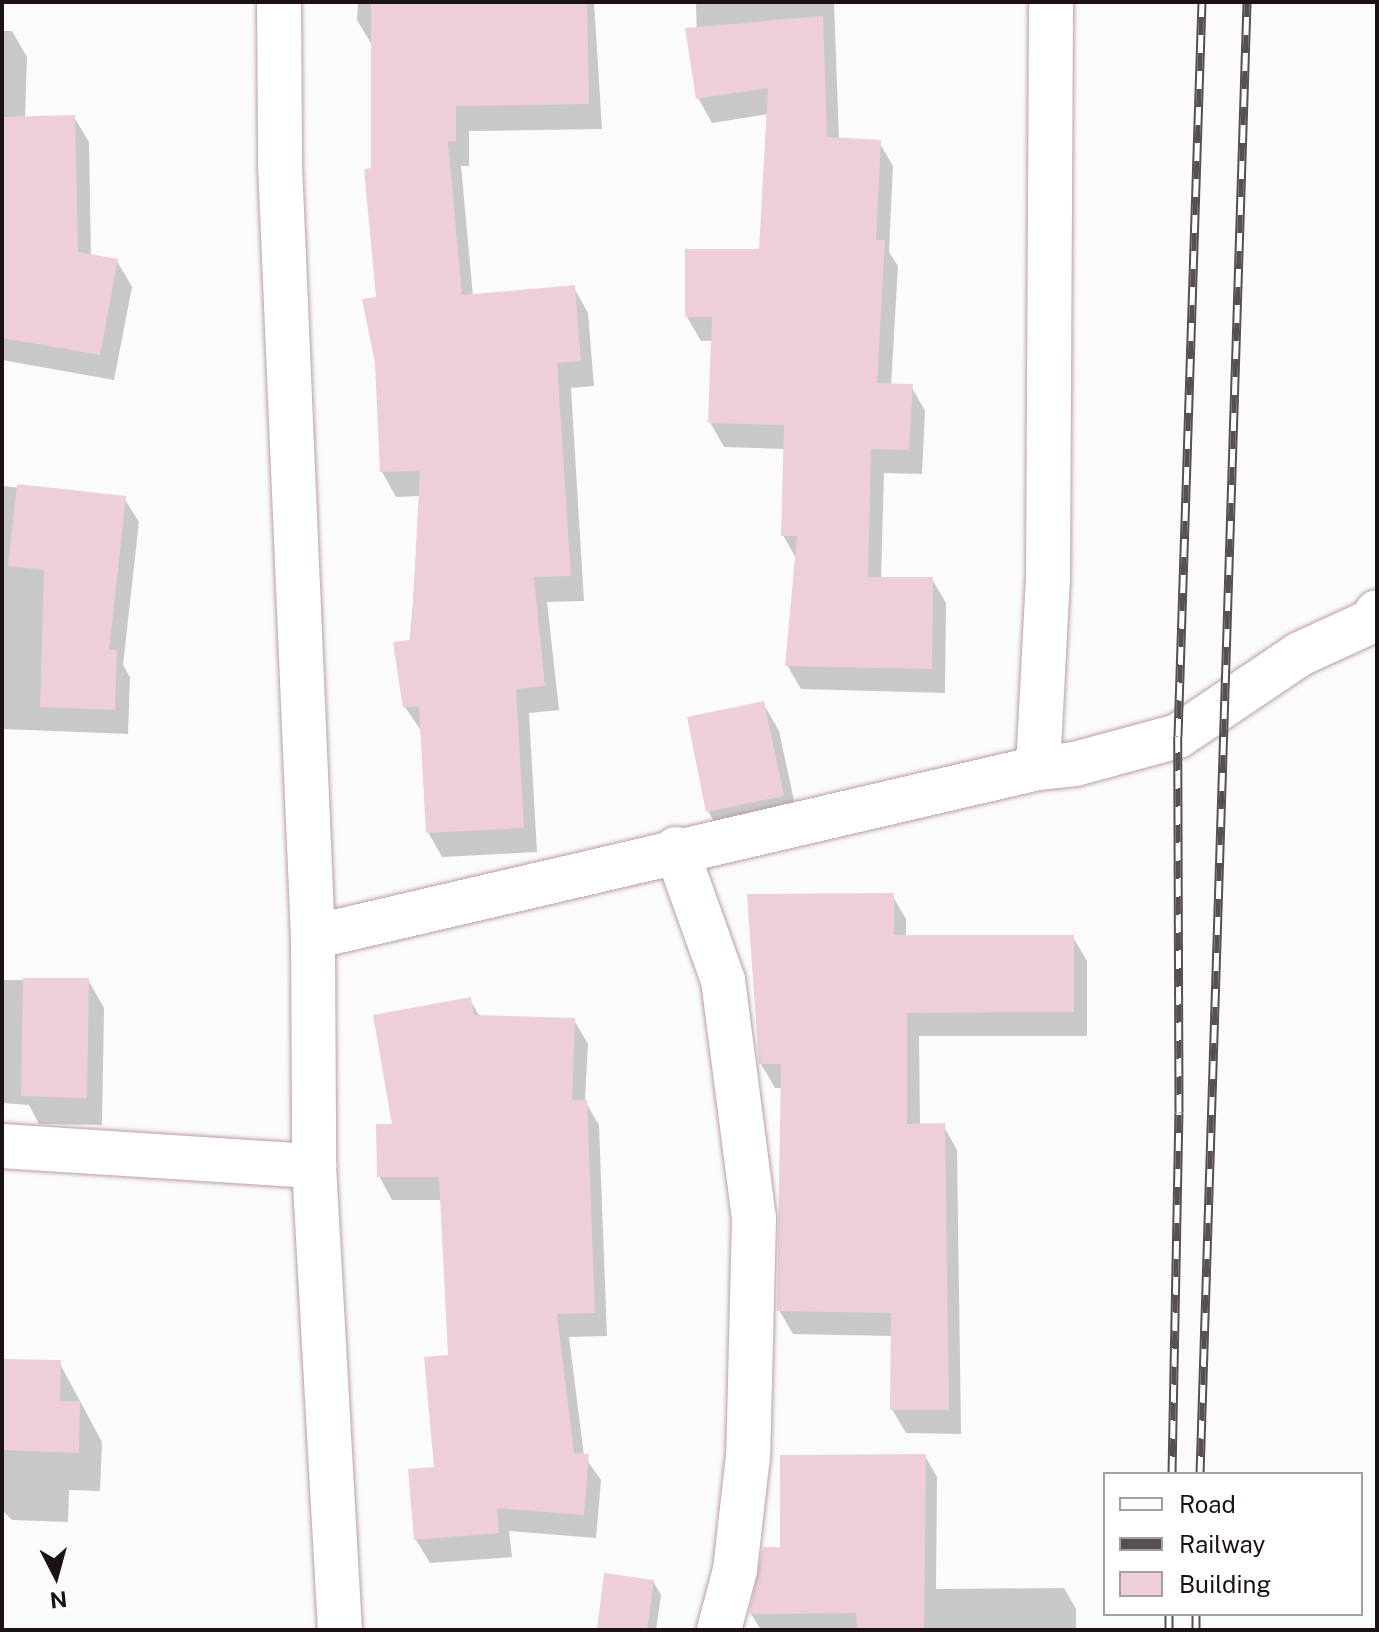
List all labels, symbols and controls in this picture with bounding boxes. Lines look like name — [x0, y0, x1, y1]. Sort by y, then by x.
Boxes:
legend — [1103, 1472, 1363, 1616]
text: Road — [1179, 1490, 1236, 1518]
text: Railway — [1179, 1530, 1265, 1558]
north arrow — [16, 1536, 96, 1616]
text: Building — [1179, 1570, 1271, 1598]
text: N — [49, 1586, 68, 1614]

